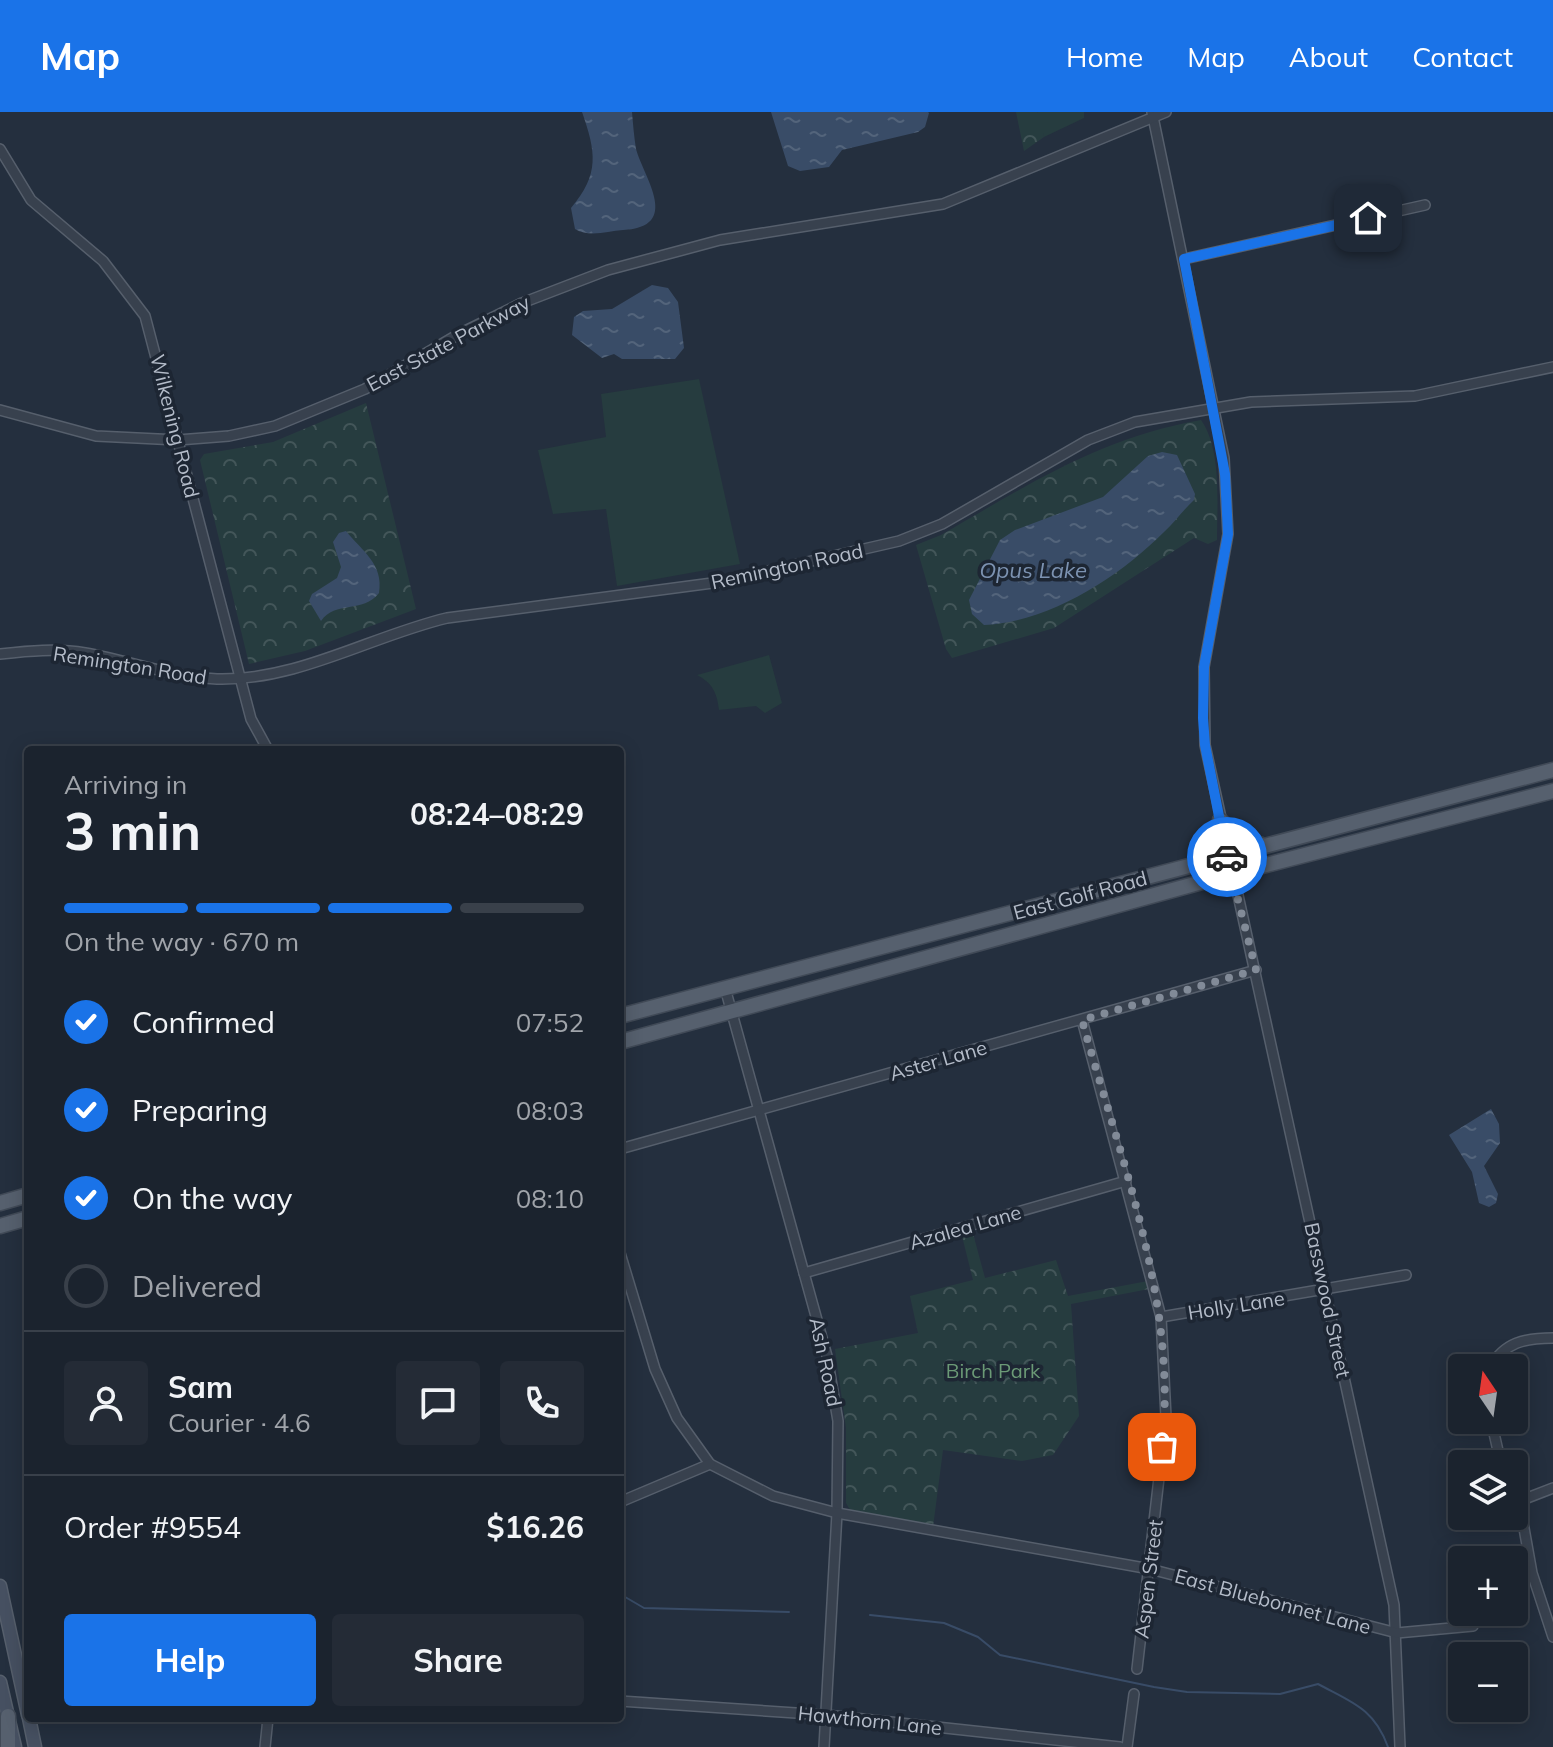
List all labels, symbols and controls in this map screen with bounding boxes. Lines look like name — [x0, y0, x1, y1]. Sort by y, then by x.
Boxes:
text: Map — [40, 32, 120, 80]
text: Home — [1066, 39, 1143, 74]
text: Map — [1187, 39, 1245, 74]
text: About — [1289, 39, 1368, 74]
text: Contact — [1412, 39, 1513, 74]
pin — [1334, 184, 1402, 252]
icon: home — [1346, 196, 1390, 240]
street label: East State Parkway — [362, 289, 534, 397]
street label: Wilkening Road — [145, 352, 205, 500]
street label: Remington Road — [709, 538, 865, 594]
water label: Opus Lake — [979, 556, 1087, 584]
street label: Remington Road — [52, 641, 208, 689]
text: Arriving in — [64, 768, 187, 801]
text: 08:24–08:29 — [410, 795, 584, 833]
text: 3 min — [64, 798, 201, 863]
courier — [1187, 817, 1267, 897]
icon: car — [1205, 835, 1249, 879]
street label: East Golf Road — [1010, 865, 1150, 925]
text: On the way · 670 m — [64, 925, 299, 958]
icon: check — [64, 1000, 108, 1044]
text: Confirmed — [132, 1003, 275, 1041]
text: 07:52 — [516, 1006, 584, 1039]
street label: Aster Lane — [886, 1034, 990, 1086]
icon: check — [64, 1088, 108, 1132]
text: Preparing — [132, 1091, 268, 1129]
text: 08:03 — [516, 1094, 584, 1127]
icon: check — [64, 1176, 108, 1220]
text: On the way — [132, 1179, 292, 1217]
text: 08:10 — [516, 1182, 584, 1215]
street label: Azalea Lane — [906, 1199, 1024, 1255]
street label: Basswood Street — [1299, 1220, 1357, 1380]
text: Delivered — [132, 1267, 262, 1305]
street label: Holly Lane — [1186, 1285, 1286, 1325]
street label: Ash Road — [804, 1315, 848, 1409]
north arrow — [1448, 1354, 1528, 1434]
map controls — [1448, 1354, 1528, 1722]
park label: Birch Park — [946, 1358, 1041, 1383]
button: person — [64, 1361, 148, 1445]
button: chat — [396, 1361, 480, 1445]
button: phone — [500, 1361, 584, 1445]
text: Sam — [168, 1368, 233, 1406]
text: Courier · 4.6 — [168, 1406, 311, 1439]
pin — [1128, 1413, 1196, 1481]
icon: bag — [1140, 1425, 1184, 1469]
button: layers — [1448, 1450, 1528, 1530]
text: Order #9554 — [64, 1508, 241, 1546]
text: $16.26 — [487, 1508, 584, 1546]
street label: Aspen Street — [1128, 1518, 1168, 1640]
button: + — [1448, 1546, 1528, 1626]
street label: East Bluebonnet Lane — [1172, 1563, 1374, 1639]
button: Help — [64, 1614, 316, 1706]
button: Share — [332, 1614, 584, 1706]
button: − — [1448, 1642, 1528, 1722]
street label: Hawthorn Lane — [797, 1700, 943, 1740]

